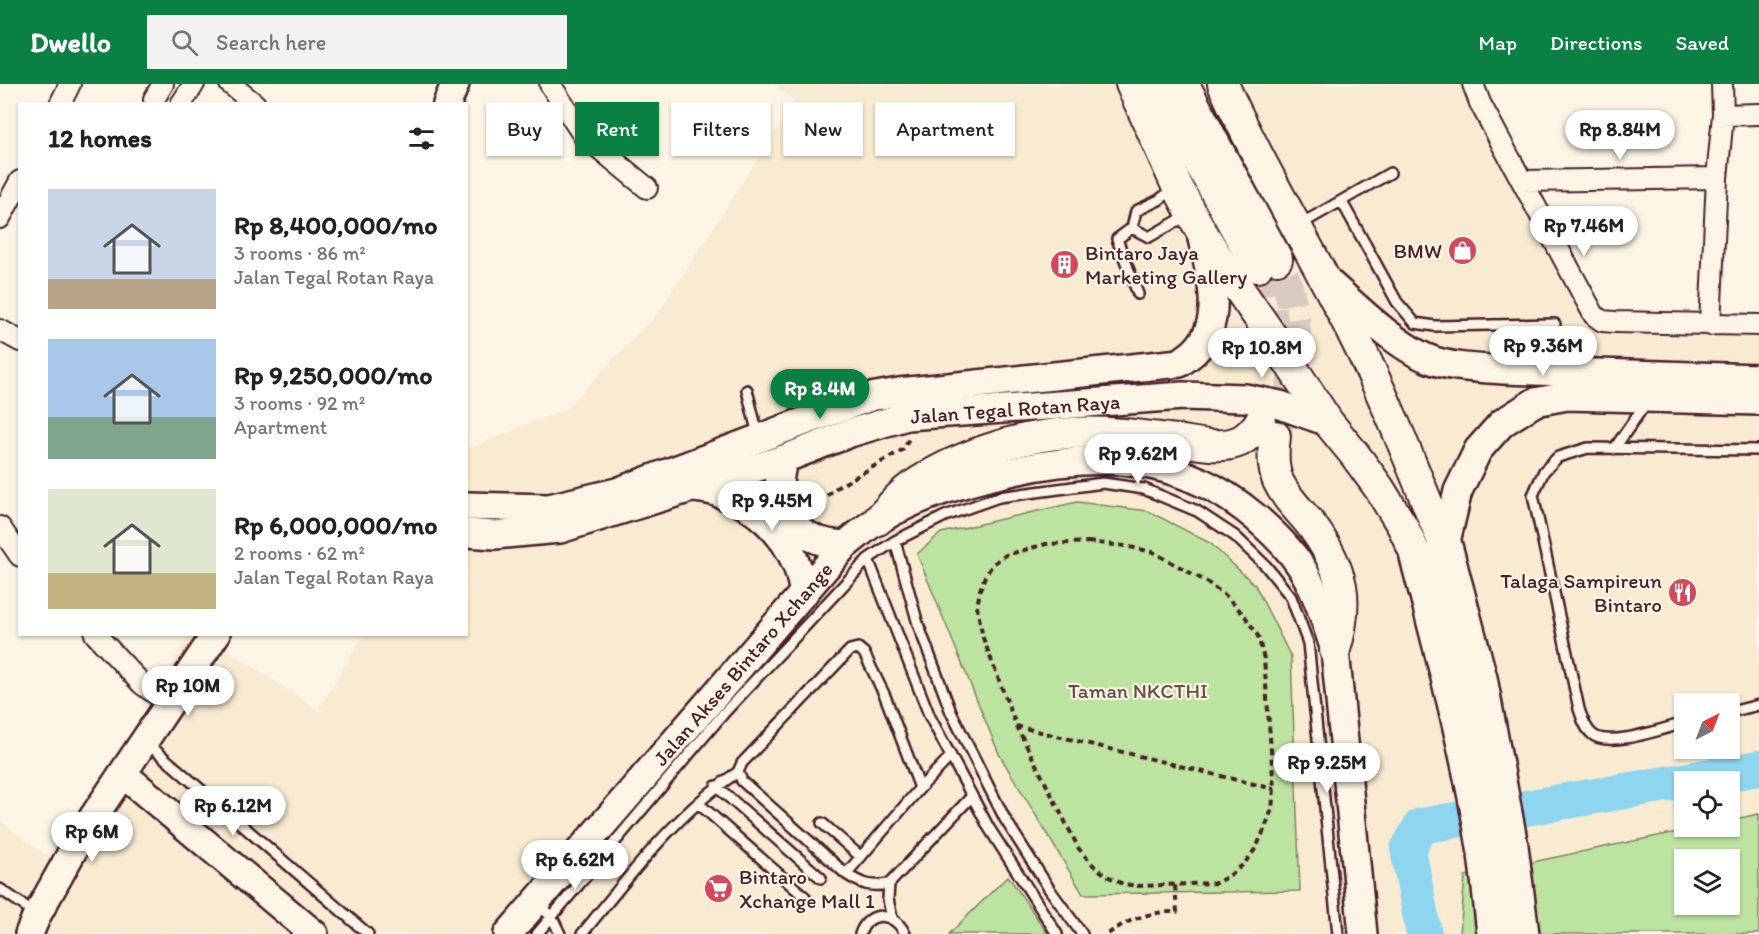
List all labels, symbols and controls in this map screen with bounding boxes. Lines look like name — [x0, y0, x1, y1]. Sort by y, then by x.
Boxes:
search box — [147, 15, 567, 69]
text: Dwello — [30, 25, 111, 59]
icon: search — [168, 26, 201, 59]
text: Search here — [216, 29, 326, 56]
text: Map — [1479, 30, 1517, 55]
text: Directions — [1550, 30, 1642, 55]
text: Saved — [1675, 30, 1729, 55]
chip: Buy — [486, 102, 563, 156]
chip: Rent — [575, 102, 659, 156]
chip: Filters — [671, 102, 771, 156]
chip: New — [783, 102, 863, 156]
chip: Apartment — [875, 102, 1015, 156]
pin: Rp 8.84M — [1558, 110, 1682, 161]
text: Rp 8.84M — [1579, 117, 1661, 141]
text: 12 homes — [48, 122, 152, 154]
icon: filters — [405, 122, 438, 155]
pin: Rp 7.46M — [1522, 206, 1646, 257]
text: Rp 8,400,000/mo — [234, 209, 438, 241]
icon: home — [96, 213, 168, 285]
text: Rp 7.46M — [1544, 213, 1624, 237]
shop icon: BMW — [1447, 234, 1479, 266]
place label: BMW — [1394, 238, 1442, 263]
place label: Bintaro Jaya Marketing Gallery — [1085, 240, 1247, 289]
text: 3 rooms · 86 m² — [234, 241, 366, 265]
building icon: Bintaro Jaya Marketing Gallery — [1048, 248, 1080, 280]
text: Jalan Tegal Rotan Raya — [234, 265, 434, 289]
pin: Rp 9.36M — [1481, 326, 1605, 377]
pin: Rp 10.8M — [1200, 328, 1324, 379]
text: Rp 9.36M — [1503, 333, 1583, 357]
text: Rp 10.8M — [1222, 335, 1302, 359]
text: Rp 9,250,000/mo — [234, 359, 433, 391]
icon: home — [96, 363, 168, 435]
pin: Rp 8.4M — [765, 369, 875, 420]
text: Rp 8.4M — [784, 376, 856, 400]
street label: Jalan Tegal Rotan Raya — [910, 388, 1121, 428]
text: 3 rooms · 92 m² — [234, 391, 365, 415]
text: Apartment — [234, 415, 327, 439]
pin: Rp 9.62M — [1076, 434, 1200, 485]
text: Rp 9.62M — [1098, 441, 1178, 465]
pin: Rp 9.45M — [710, 481, 834, 532]
text: Rp 9.45M — [732, 488, 812, 512]
text: Rp 6,000,000/mo — [234, 509, 437, 541]
icon: home — [96, 513, 168, 585]
text: 2 rooms · 62 m² — [234, 541, 365, 565]
street label: Jalan Akses Bintaro Xchange — [648, 557, 837, 770]
text: Jalan Tegal Rotan Raya — [234, 565, 434, 589]
place label: Talaga Sampireun Bintaro — [1500, 568, 1662, 617]
restaurant icon: Talaga Sampireun Bintaro — [1667, 576, 1699, 608]
pin: Rp 10M — [139, 666, 237, 717]
text: Rp 10M — [156, 673, 220, 697]
park label: Taman NKCTHI — [1068, 678, 1208, 703]
north arrow — [1674, 693, 1740, 759]
map controls — [1674, 693, 1740, 915]
pin: Rp 9.25M — [1265, 743, 1389, 794]
text: Rp 9.25M — [1287, 750, 1367, 774]
button: locate — [1674, 771, 1740, 837]
pin: Rp 6.12M — [171, 786, 295, 837]
text: Rp 6.12M — [194, 793, 272, 817]
pin: Rp 6M — [50, 812, 134, 863]
text: Rp 6M — [65, 819, 119, 843]
pin: Rp 6.62M — [513, 840, 637, 891]
text: Rp 6.62M — [535, 847, 615, 871]
button: layers — [1674, 849, 1740, 915]
place label: Bintaro Xchange Mall 1 — [739, 864, 875, 913]
supermarket icon: Bintaro Xchange Mall 1 — [702, 872, 734, 904]

